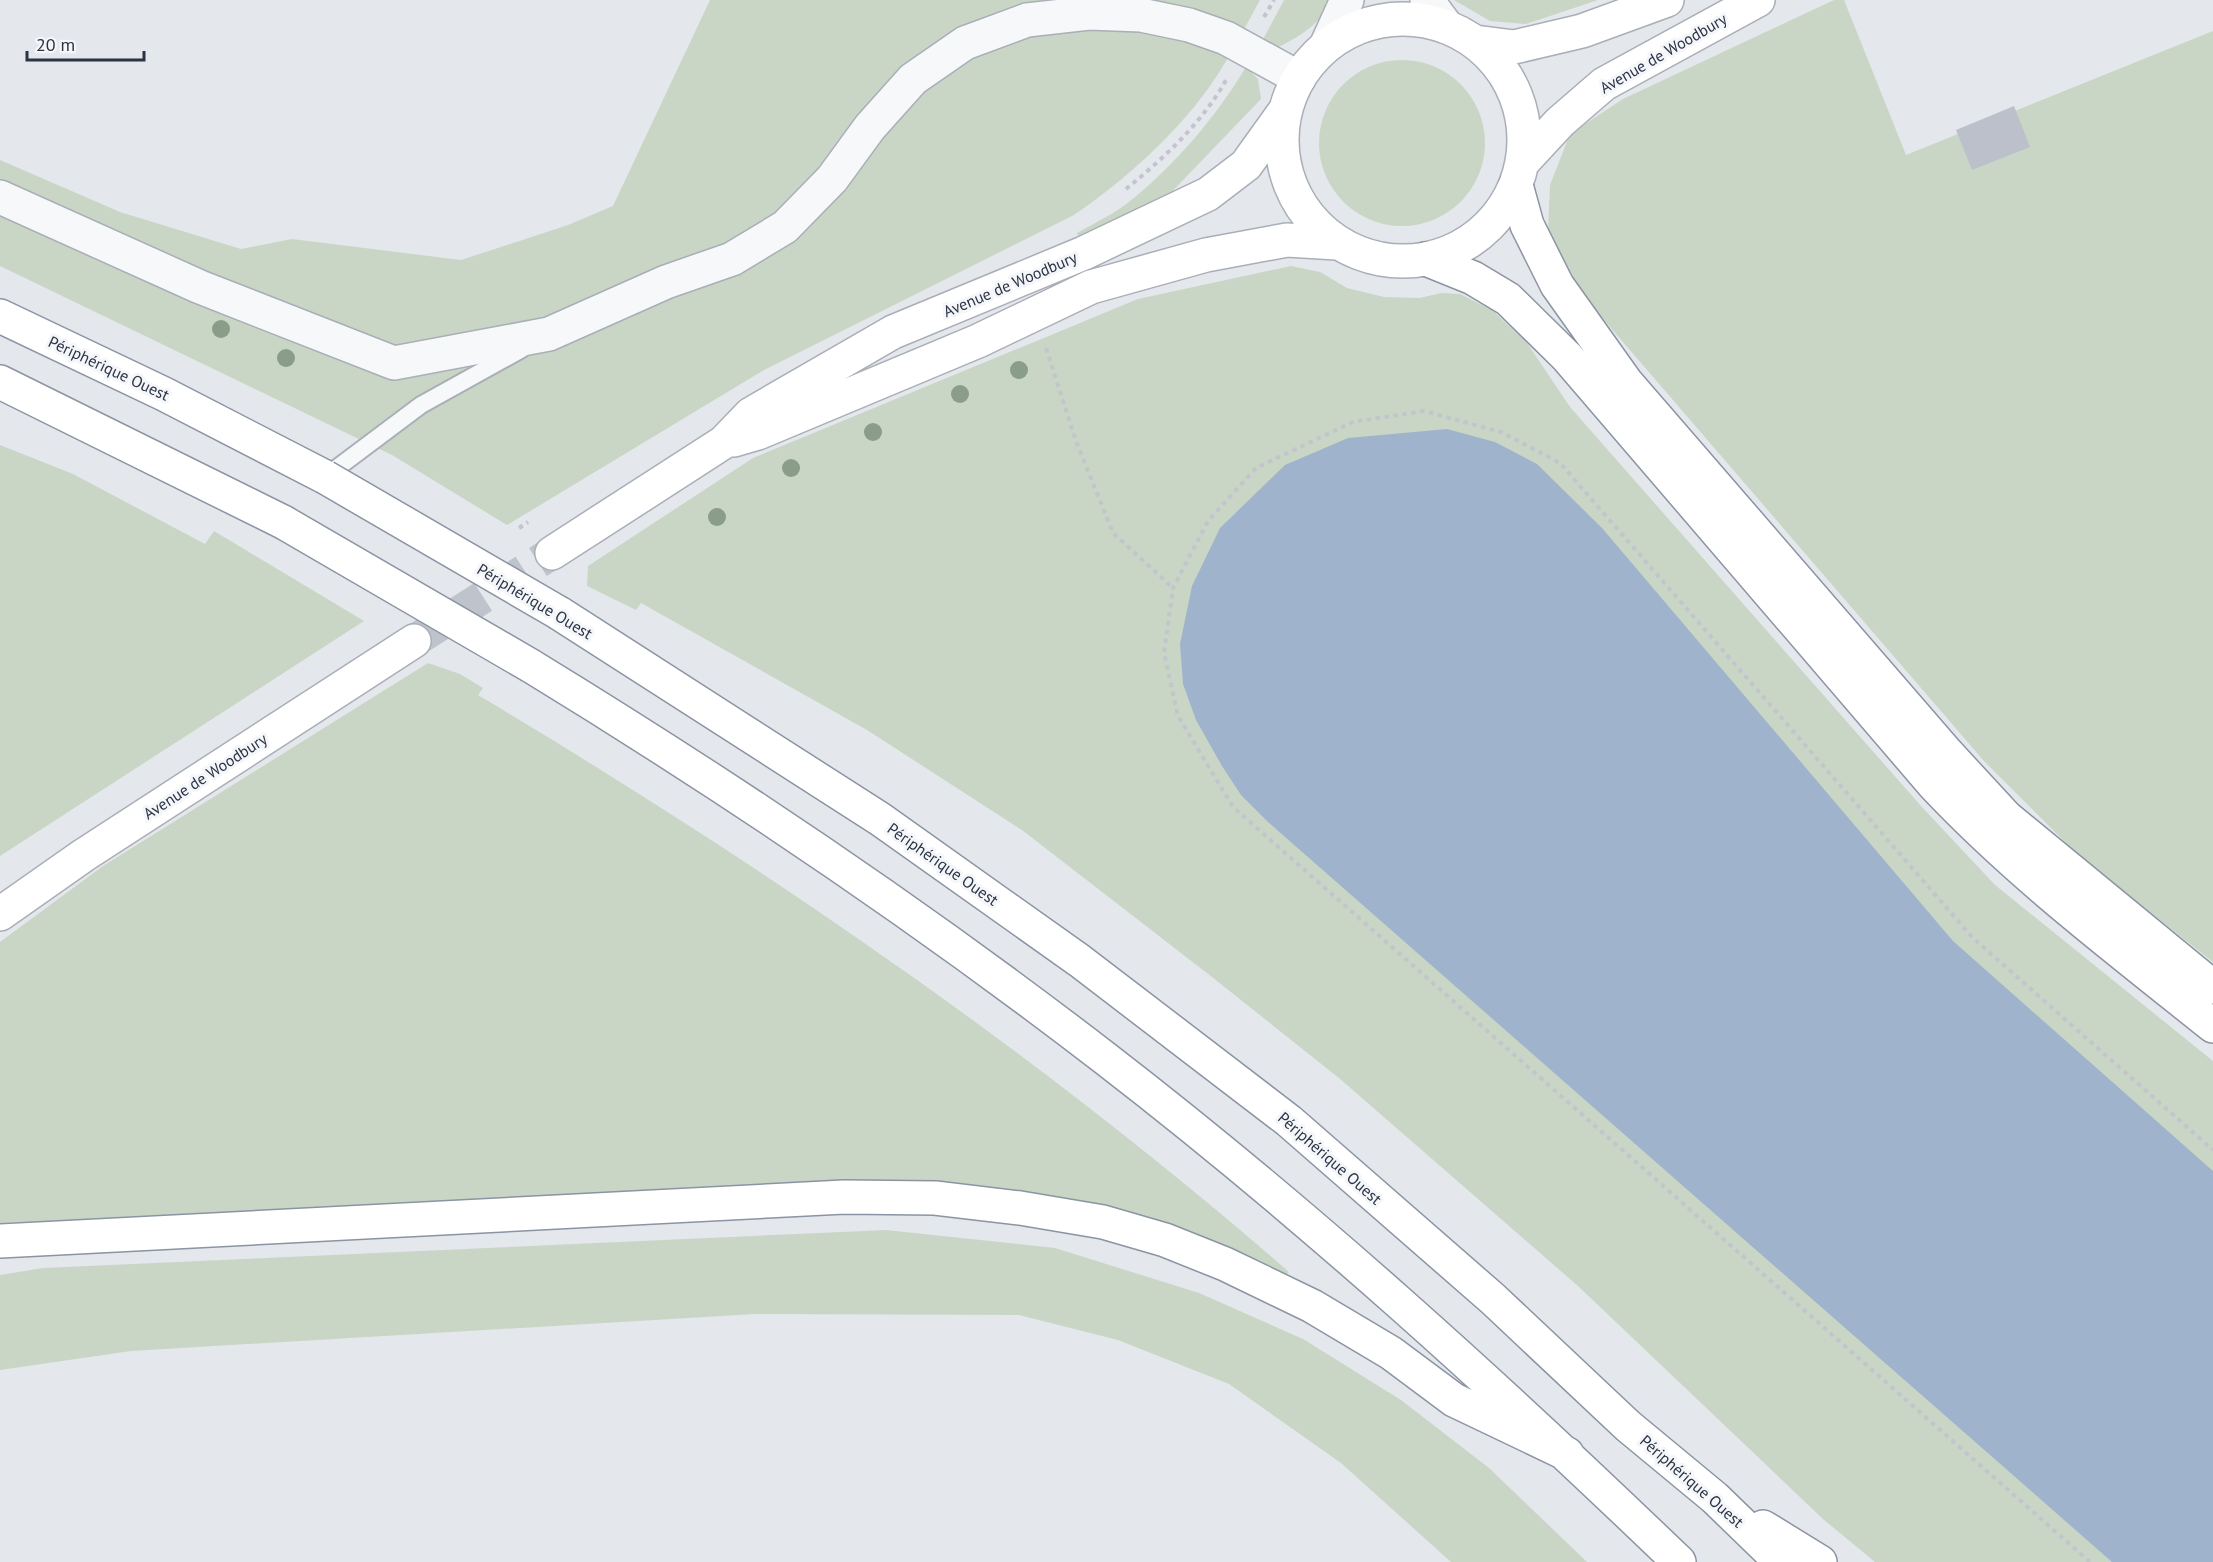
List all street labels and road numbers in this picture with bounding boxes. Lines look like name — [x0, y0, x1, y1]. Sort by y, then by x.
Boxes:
street label: Avenue de Woodbury — [1596, 8, 1731, 98]
street label: Avenue de Woodbury — [940, 247, 1080, 321]
street label: Périphérique Ouest — [45, 331, 173, 405]
street label: Périphérique Ouest — [474, 559, 597, 644]
street label: Avenue de Woodbury — [139, 728, 271, 823]
street label: Périphérique Ouest — [884, 818, 1003, 910]
street label: Périphérique Ouest — [1274, 1107, 1386, 1209]
street label: Périphérique Ouest — [1636, 1430, 1748, 1532]

